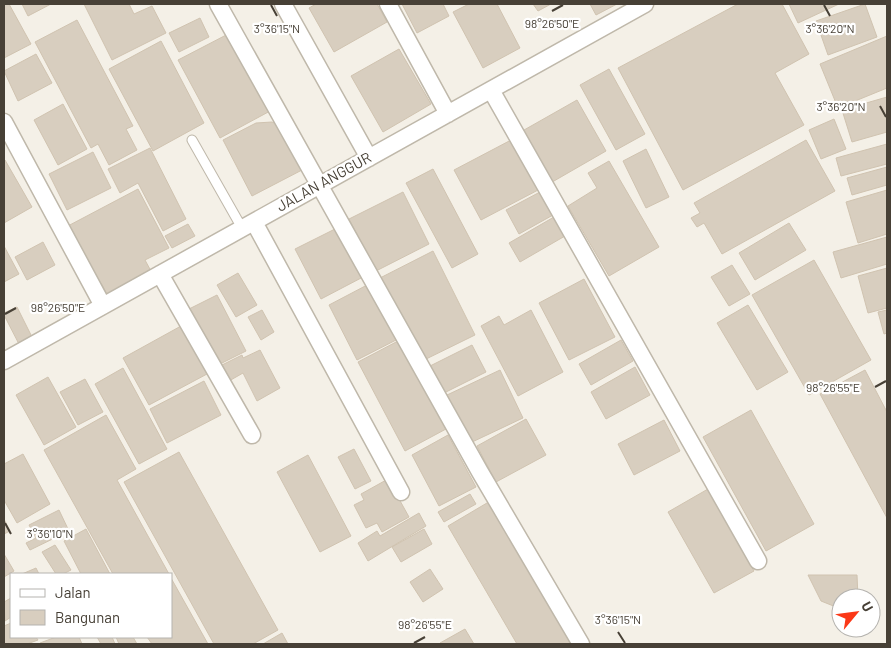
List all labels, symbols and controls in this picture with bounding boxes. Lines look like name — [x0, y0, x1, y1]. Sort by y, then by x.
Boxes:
text: 98°26'50"E — [525, 16, 579, 30]
text: 3°36'15"N — [254, 21, 300, 35]
text: 3°36'20"N — [805, 21, 855, 35]
text: 3°36'20"N — [816, 99, 866, 113]
street label: JALAN ANGGUR — [273, 148, 374, 215]
text: 98°26'50"E — [31, 300, 85, 314]
text: 98°26'55"E — [806, 380, 860, 394]
text: 3°36'10"N — [27, 526, 73, 540]
legend — [10, 573, 172, 638]
text: Jalan — [55, 583, 91, 601]
north arrow — [831, 588, 881, 638]
text: U — [858, 598, 877, 615]
text: Bangunan — [55, 608, 120, 626]
text: 3°36'15"N — [595, 612, 641, 626]
text: 98°26'55"E — [398, 617, 452, 631]

